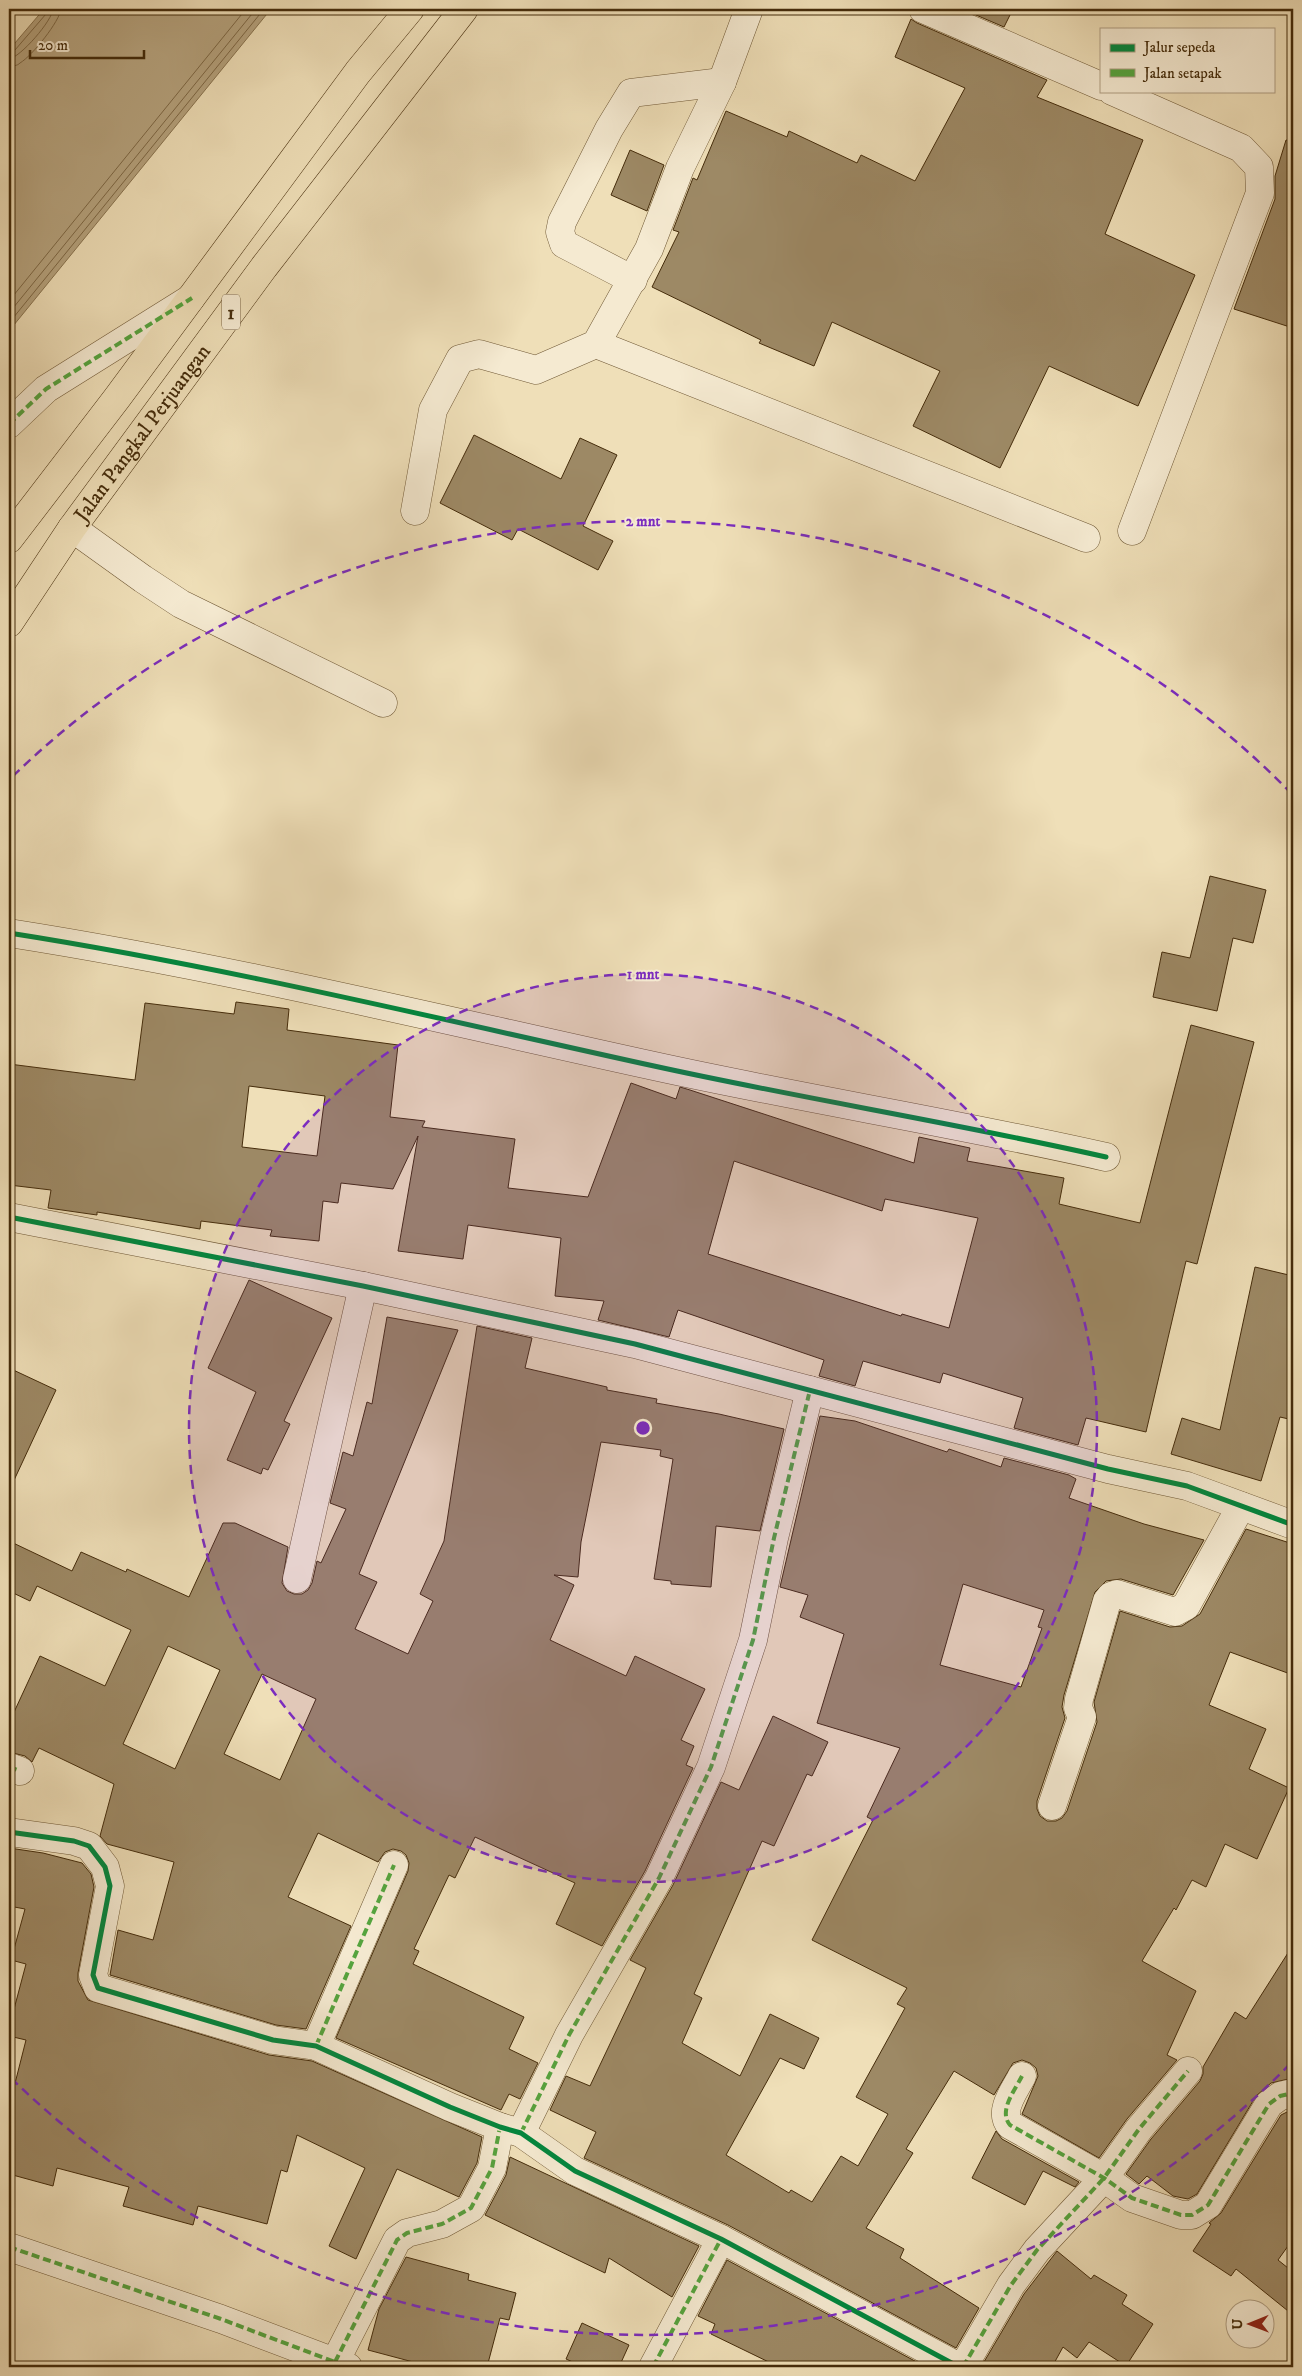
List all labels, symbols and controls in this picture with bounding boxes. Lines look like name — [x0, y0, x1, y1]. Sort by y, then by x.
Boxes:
scale bar — [30, 28, 144, 60]
legend — [1100, 28, 1274, 92]
text: 20 m — [38, 36, 68, 55]
text: Jalur sepeda — [1142, 38, 1216, 57]
text: Jalan setapak — [1142, 64, 1222, 83]
road number: 1 — [222, 294, 240, 330]
street label: Jalan Pangkal Perjuangan — [68, 340, 217, 529]
text: 2 mnt — [626, 512, 660, 531]
text: 1 mnt — [627, 965, 659, 984]
centre of rings — [634, 1419, 652, 1437]
north arrow — [1224, 2298, 1274, 2348]
text: U — [1229, 2318, 1247, 2330]

